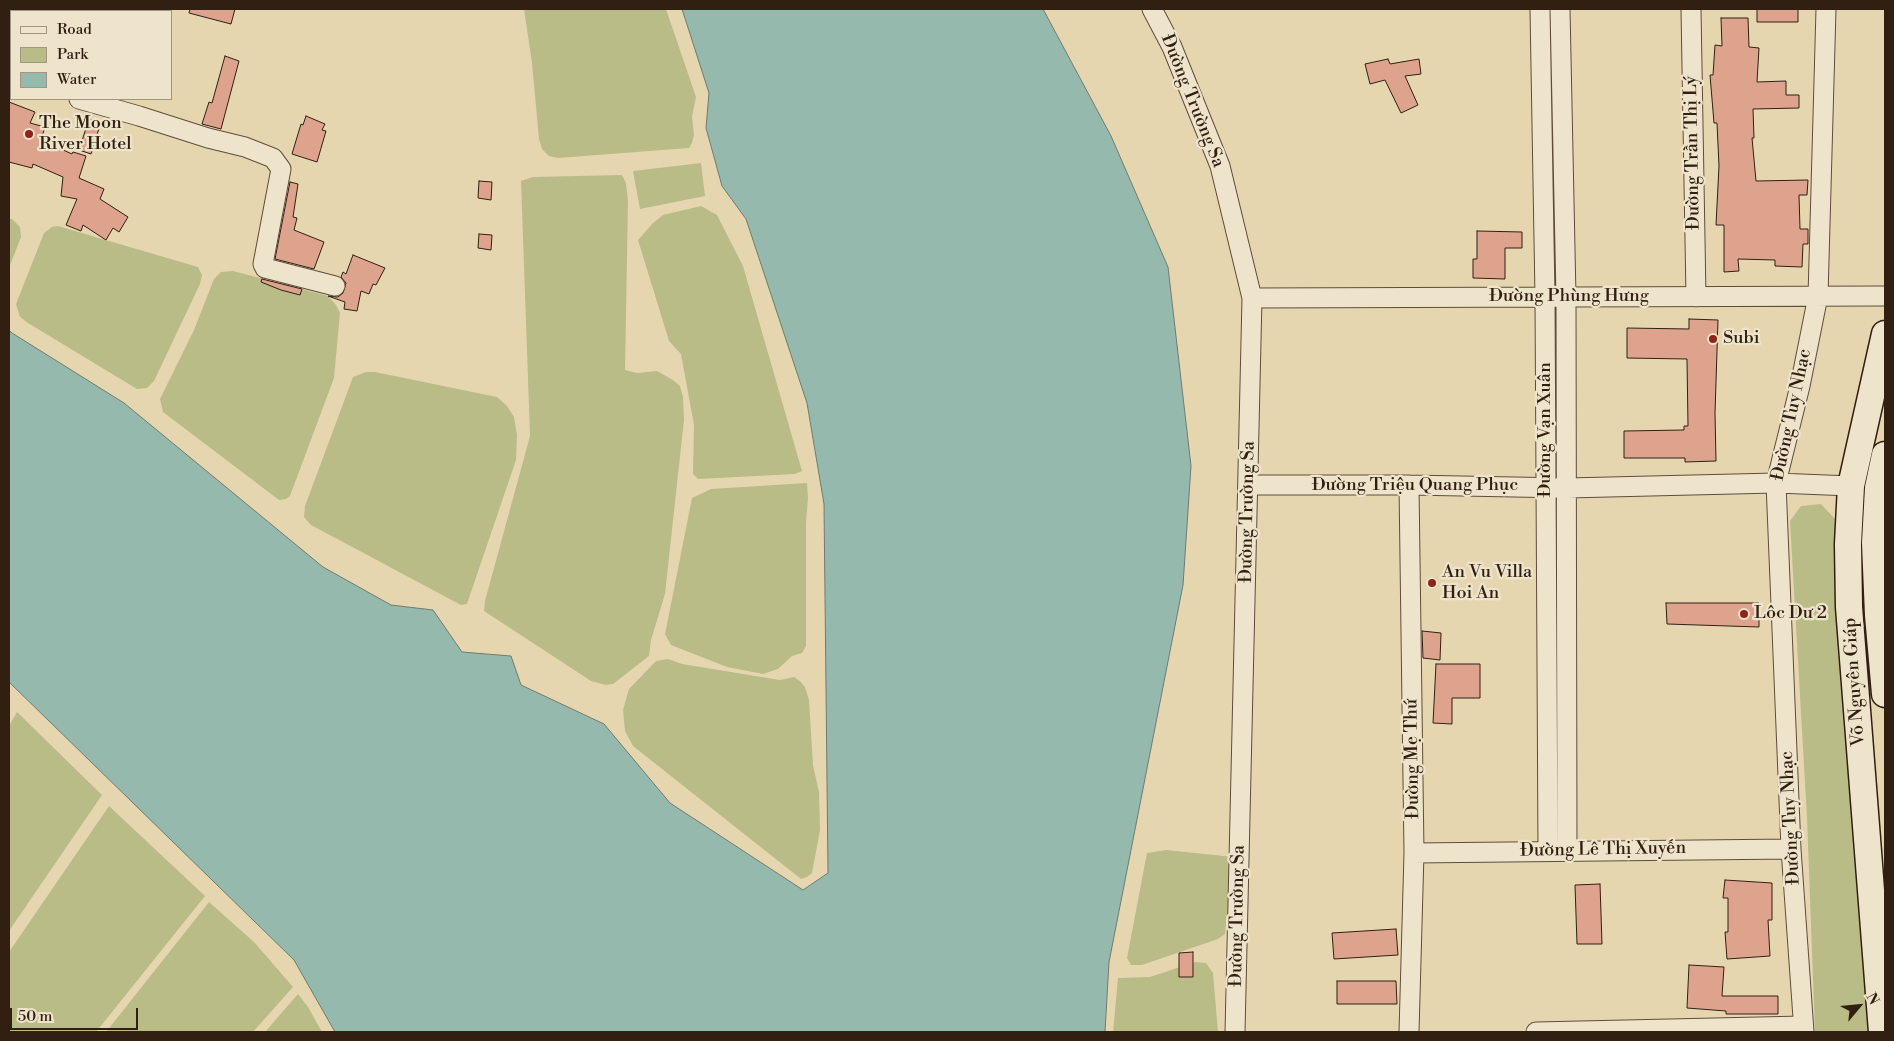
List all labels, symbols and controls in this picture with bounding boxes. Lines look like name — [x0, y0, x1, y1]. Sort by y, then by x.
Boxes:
legend — [10, 10, 172, 100]
text: Road — [57, 20, 92, 39]
street label: Đường Trường Sa — [1155, 31, 1229, 171]
text: Park — [57, 45, 88, 64]
text: Water — [57, 70, 96, 89]
street label: Đường Trần Thị Lý — [1681, 76, 1705, 230]
place label: The Moon River Hotel — [39, 113, 132, 156]
marker: The Moon River Hotel — [23, 128, 35, 140]
street label: Đường Phùng Hưng — [1489, 286, 1649, 308]
place label: Subi — [1723, 328, 1760, 350]
marker: Subi — [1707, 333, 1719, 345]
street label: Đường Tuy Nhạc — [1767, 347, 1817, 483]
street label: Đường Vạn Xuân — [1535, 362, 1557, 498]
street label: Đường Trường Sa — [1236, 441, 1260, 583]
street label: Đường Triệu Quang Phục — [1312, 475, 1518, 497]
place label: An Vu Villa Hoi An — [1442, 562, 1532, 604]
marker: An Vu Villa Hoi An — [1426, 577, 1438, 589]
place label: Lôc Dư 2 — [1754, 603, 1827, 625]
marker: Lôc Dư 2 — [1738, 608, 1750, 620]
street label: Võ Nguyên Giáp — [1840, 617, 1870, 747]
street label: Đường Mẹ Thứ — [1401, 699, 1425, 819]
street label: Đường Tuy Nhạc — [1777, 750, 1805, 886]
street label: Đường Lê Thị Xuyến — [1520, 838, 1686, 862]
street label: Đường Trường Sa — [1226, 845, 1250, 987]
north arrow — [1834, 981, 1884, 1031]
text: N — [1862, 990, 1883, 1008]
scale bar — [12, 998, 140, 1030]
text: 50 m — [18, 1007, 52, 1026]

